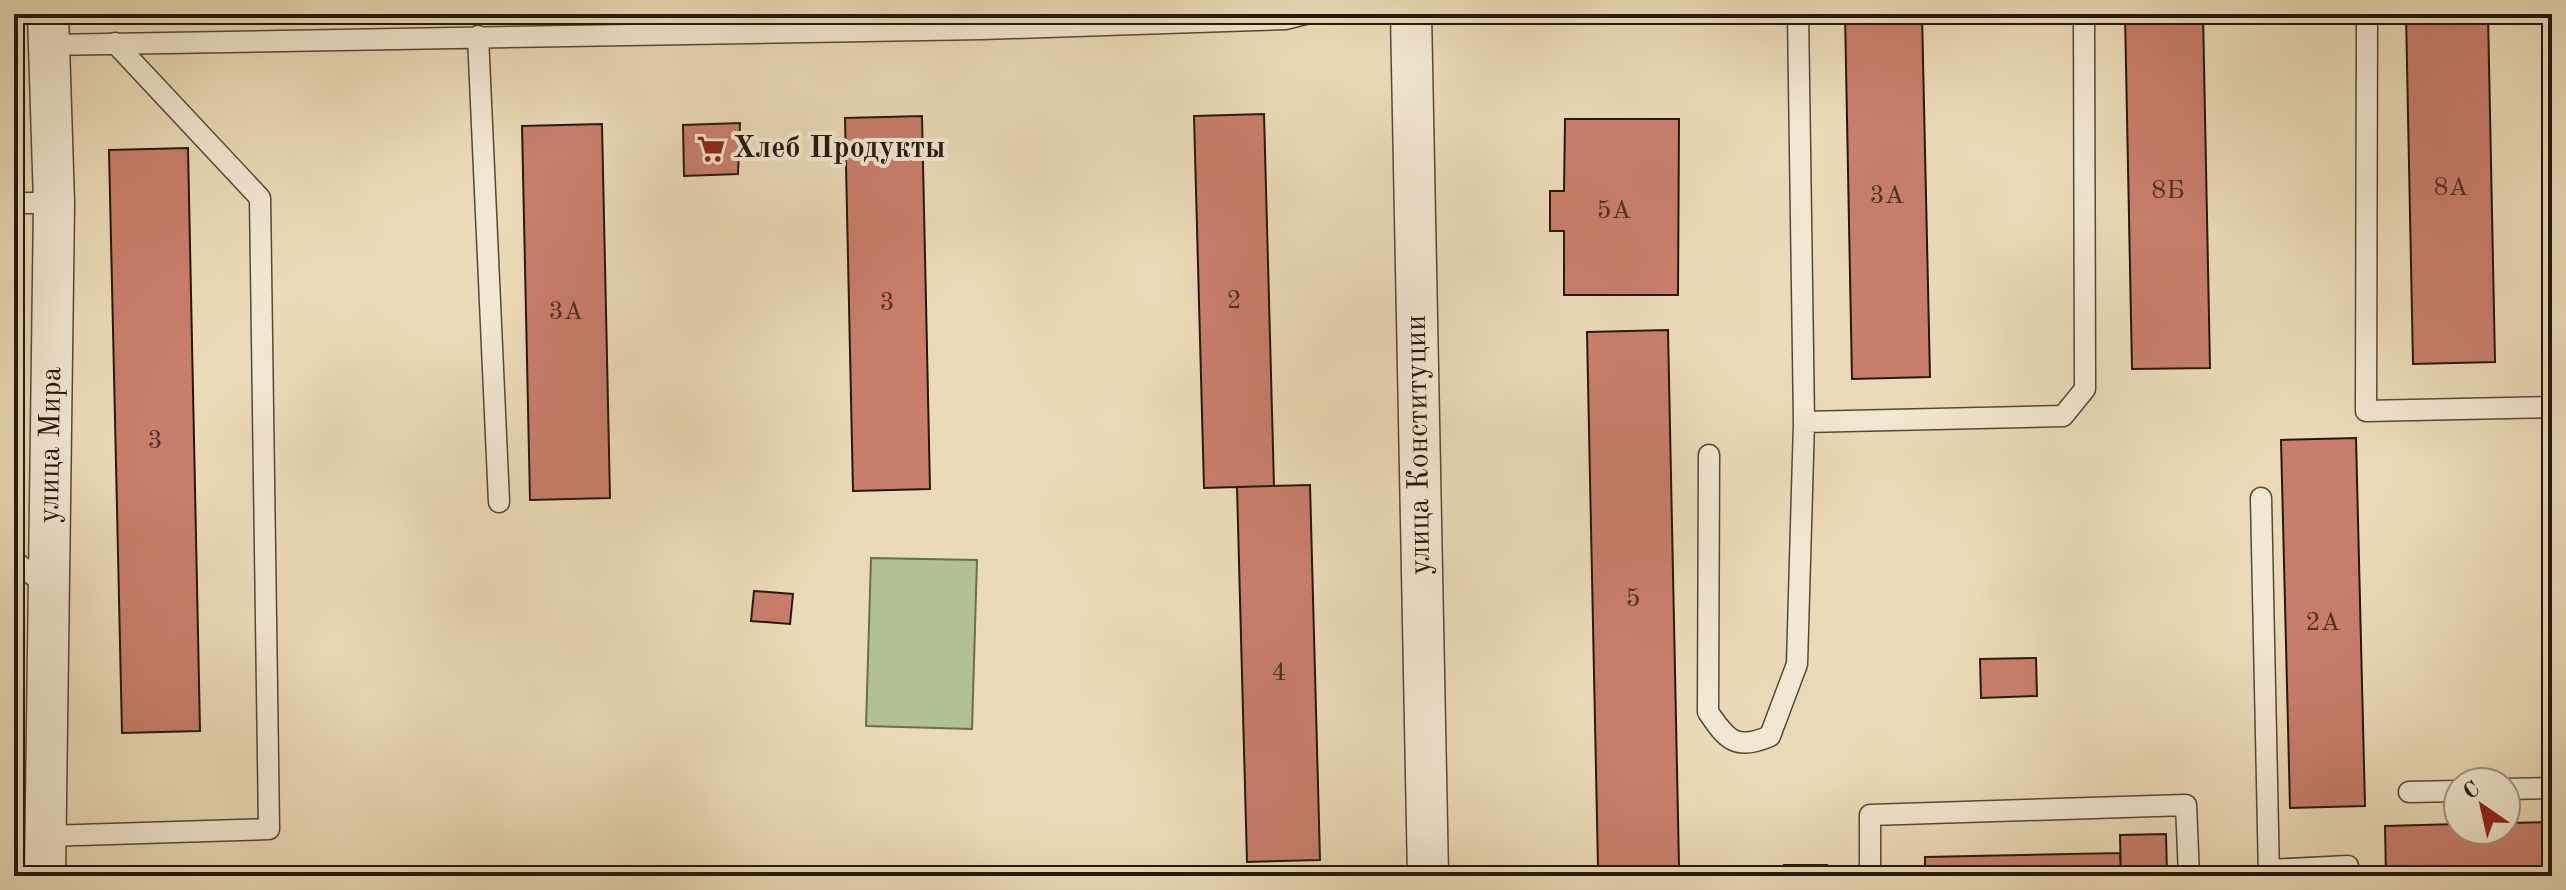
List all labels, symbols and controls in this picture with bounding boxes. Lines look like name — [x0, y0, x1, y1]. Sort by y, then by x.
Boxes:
supermarket icon: Хлеб Продукты — [696, 134, 726, 164]
place label: Хлеб Продукты — [733, 134, 946, 164]
house number: 8А — [2434, 175, 2469, 201]
house number: 8Б — [2151, 178, 2185, 204]
house number: 3А — [1870, 183, 1905, 209]
house number: 5А — [1597, 198, 1632, 224]
house number: 2 — [1226, 288, 1242, 314]
house number: 3 — [879, 290, 895, 316]
house number: 3А — [549, 299, 584, 325]
street label: улица Конституции — [1402, 315, 1436, 575]
street label: улица Мира — [35, 366, 67, 524]
house number: 3 — [147, 428, 163, 454]
house number: 5 — [1625, 586, 1641, 612]
house number: 2А — [2306, 610, 2341, 636]
house number: 4 — [1271, 660, 1287, 686]
north arrow — [2442, 766, 2522, 846]
text: С — [2460, 778, 2484, 804]

